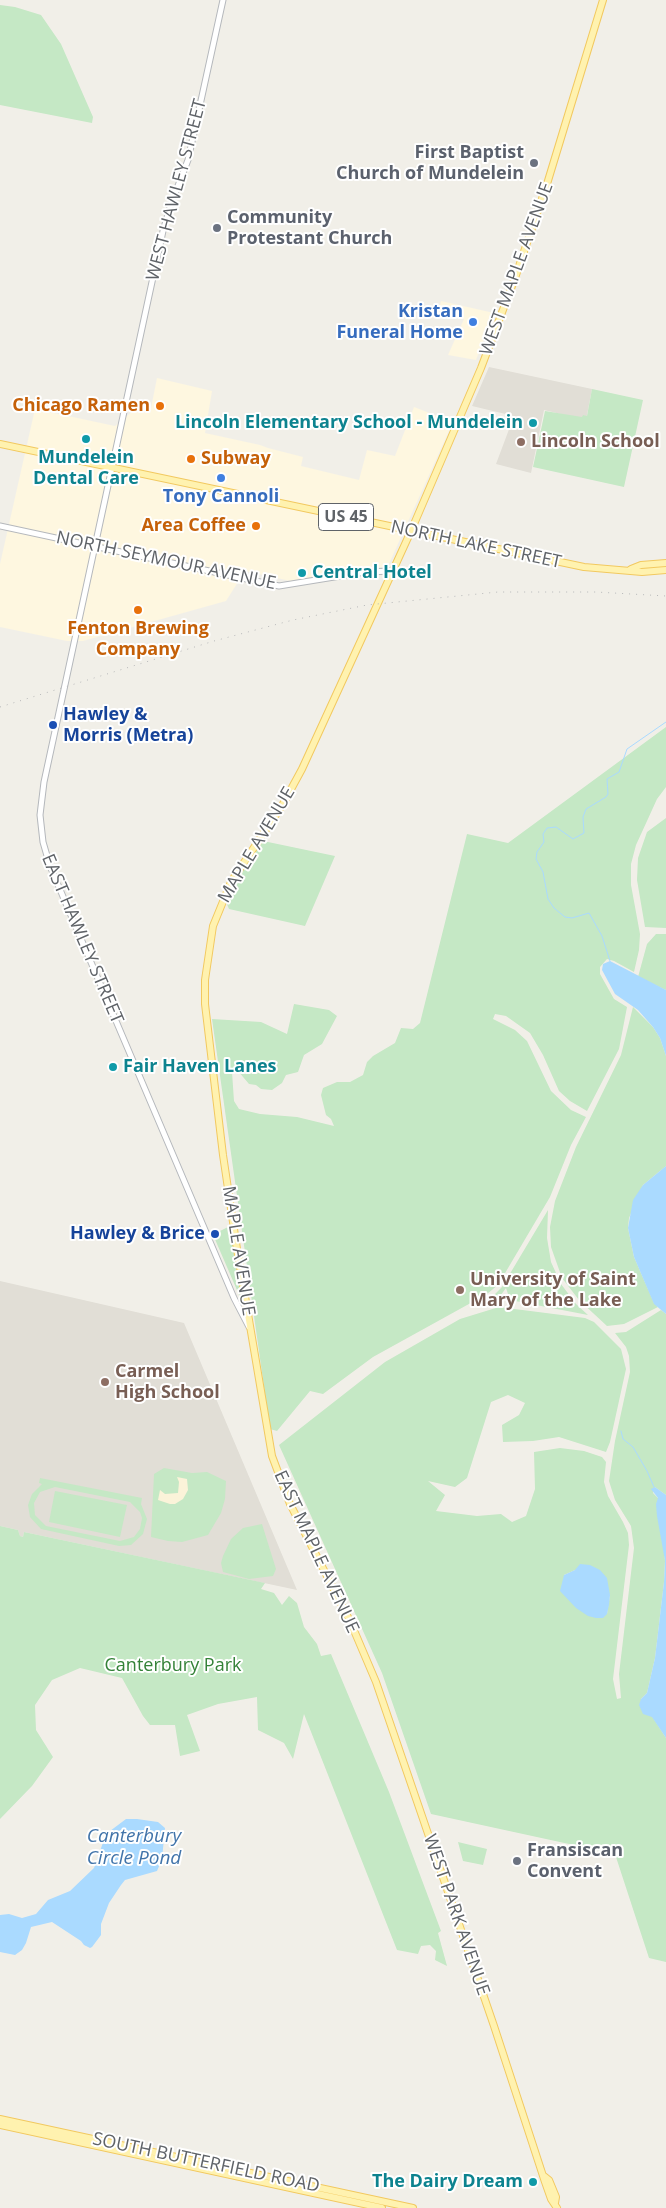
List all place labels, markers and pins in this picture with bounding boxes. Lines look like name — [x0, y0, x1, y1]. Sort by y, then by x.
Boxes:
place label: First Baptist Church of Mundelein — [336, 142, 524, 184]
marker: First Baptist Church of Mundelein — [528, 157, 540, 169]
place label: Community Protestant Church — [227, 207, 392, 250]
marker: Community Protestant Church — [211, 222, 223, 234]
place label: Kristan Funeral Home — [336, 301, 463, 344]
marker: Kristan Funeral Home — [467, 316, 479, 328]
place label: Chicago Ramen — [12, 395, 150, 417]
marker: Chicago Ramen — [154, 400, 166, 412]
place label: Lincoln Elementary School - Mundelein — [175, 412, 523, 434]
marker: Lincoln Elementary School - Mundelein — [527, 417, 539, 429]
place label: Lincoln School — [531, 431, 660, 453]
marker: Mundelein Dental Care — [80, 433, 92, 445]
marker: Lincoln School — [515, 436, 527, 448]
place label: Mundelein Dental Care — [33, 447, 139, 489]
place label: Subway — [201, 448, 271, 470]
marker: Subway — [185, 453, 197, 465]
marker: Tony Cannoli — [215, 472, 227, 484]
place label: Tony Cannoli — [163, 486, 279, 508]
place label: Area Coffee — [141, 515, 246, 537]
marker: Area Coffee — [250, 520, 262, 532]
place label: Central Hotel — [312, 562, 432, 584]
marker: Central Hotel — [296, 567, 308, 579]
marker: Fenton Brewing Company — [132, 604, 144, 616]
place label: Fenton Brewing Company — [67, 618, 209, 660]
place label: Hawley & Morris (Metra) — [63, 704, 193, 746]
marker: Hawley & Morris (Metra) — [47, 719, 59, 731]
place label: Fair Haven Lanes — [123, 1056, 277, 1078]
marker: Fair Haven Lanes — [107, 1061, 119, 1073]
place label: Hawley & Brice — [70, 1223, 205, 1245]
marker: Hawley & Brice — [209, 1228, 221, 1240]
place label: University of Saint Mary of the Lake — [470, 1269, 636, 1312]
marker: University of Saint Mary of the Lake — [454, 1284, 466, 1296]
place label: Carmel High School — [115, 1361, 220, 1404]
marker: Carmel High School — [99, 1376, 111, 1388]
place label: Fransiscan Convent — [527, 1840, 623, 1882]
marker: Fransiscan Convent — [511, 1855, 523, 1867]
place label: The Dairy Dream — [372, 2171, 523, 2193]
marker: The Dairy Dream — [527, 2176, 539, 2188]

